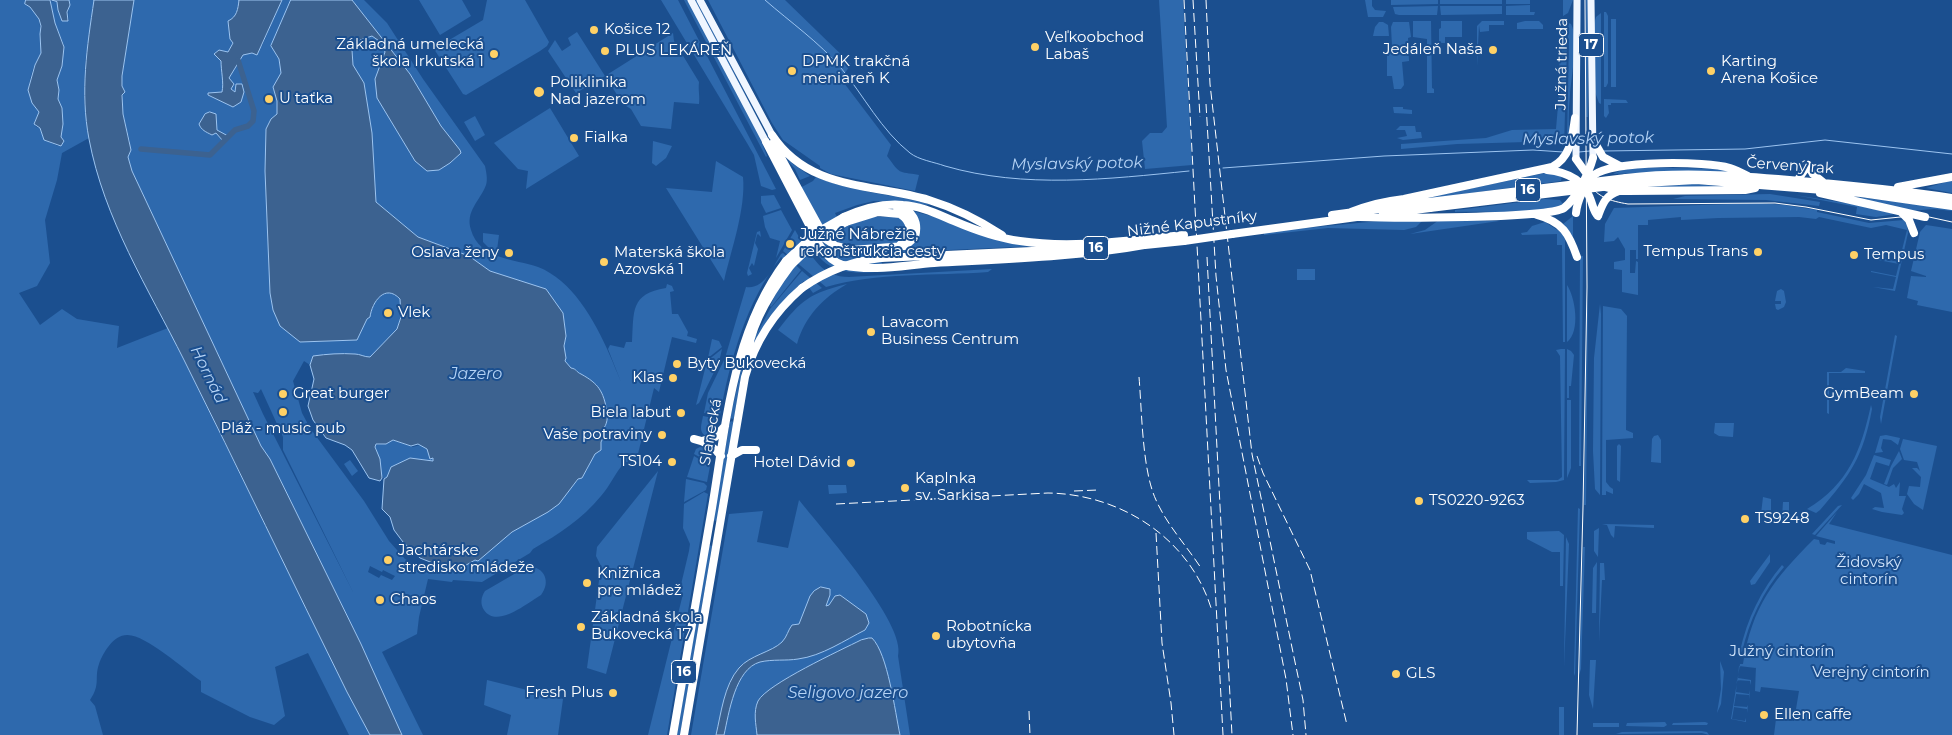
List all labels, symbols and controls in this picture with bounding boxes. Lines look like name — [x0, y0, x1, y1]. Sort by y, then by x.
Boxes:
street label: Južná trieda — [1552, 18, 1572, 110]
place label: Košice 12 — [604, 21, 670, 39]
marker: Košice 12 — [588, 24, 600, 36]
place label: Veľkoobchod Labaš — [1045, 29, 1144, 64]
road number: 17 — [1578, 34, 1604, 56]
place label: Základná umelecká škola Irkutská 1 — [336, 36, 484, 71]
marker: Veľkoobchod Labaš — [1029, 41, 1041, 53]
place label: Jedáleň Naša — [1383, 41, 1483, 59]
place label: PLUS LEKÁREŇ — [615, 42, 732, 60]
marker: Jedáleň Naša — [1487, 44, 1499, 56]
marker: PLUS LEKÁREŇ — [599, 45, 611, 57]
marker: Základná umelecká škola Irkutská 1 — [488, 48, 500, 60]
place label: DPMK trakčná meniareň K — [802, 53, 910, 88]
place label: Karting Arena Košice — [1721, 53, 1818, 88]
marker: DPMK trakčná meniareň K — [786, 65, 798, 77]
marker: Karting Arena Košice — [1705, 65, 1717, 77]
place label: Poliklinika Nad jazerom — [550, 74, 646, 109]
marker: Poliklinika Nad jazerom — [532, 85, 546, 99]
place label: U taťka — [279, 90, 333, 108]
marker: U taťka — [263, 93, 275, 105]
water label: Myslavský potok — [1522, 128, 1654, 150]
place label: Fialka — [584, 129, 628, 147]
marker: Fialka — [568, 132, 580, 144]
water label: Myslavský potok — [1011, 153, 1143, 175]
street label: Červený rak — [1746, 154, 1834, 178]
road number: 16 — [1516, 178, 1540, 202]
street label: Nižné Kapustníky — [1126, 207, 1258, 241]
place label: Južné Nábrežie, rekonštrukcia cesty — [800, 226, 945, 261]
road number: 16 — [1084, 237, 1108, 260]
marker: Južné Nábrežie, rekonštrukcia cesty — [784, 238, 796, 250]
place label: Tempus Trans — [1644, 243, 1748, 261]
place label: Oslava ženy — [411, 244, 499, 262]
place label: Materská škola Azovská 1 — [614, 244, 725, 279]
marker: Tempus Trans — [1752, 246, 1764, 258]
place label: Tempus — [1864, 246, 1924, 264]
marker: Oslava ženy — [503, 247, 515, 259]
marker: Tempus — [1848, 249, 1860, 261]
marker: Materská škola Azovská 1 — [598, 256, 610, 268]
place label: Vlek — [398, 304, 430, 322]
marker: Vlek — [382, 307, 394, 319]
place label: Lavacom Business Centrum — [881, 314, 1019, 349]
marker: Lavacom Business Centrum — [865, 326, 877, 338]
water label: Hornád — [186, 343, 230, 407]
place label: Byty Bukovecká — [687, 355, 806, 373]
marker: Byty Bukovecká — [671, 358, 683, 370]
water label: Jazero — [450, 364, 502, 384]
place label: Klas — [632, 369, 663, 387]
marker: Klas — [667, 372, 679, 384]
place label: Great burger — [293, 385, 390, 403]
place label: GymBeam — [1823, 385, 1904, 403]
marker: Great burger — [277, 388, 289, 400]
marker: GymBeam — [1908, 388, 1920, 400]
street label: Slanecká — [696, 397, 726, 467]
place label: Biela labuť — [591, 404, 671, 422]
marker: Pláž - music pub — [277, 406, 289, 418]
marker: Biela labuť — [675, 407, 687, 419]
place label: Pláž - music pub — [220, 420, 346, 438]
place label: Vaše potraviny — [543, 426, 652, 444]
marker: Vaše potraviny — [656, 429, 668, 441]
place label: TS104 — [619, 453, 662, 471]
place label: Hotel Dávid — [753, 454, 841, 472]
marker: TS104 — [666, 456, 678, 468]
marker: Hotel Dávid — [845, 457, 857, 469]
place label: Kaplnka sv. Sarkisa — [915, 470, 990, 505]
marker: Kaplnka sv. Sarkisa — [899, 482, 911, 494]
place label: TS0220-9263 — [1429, 492, 1525, 510]
marker: TS0220-9263 — [1413, 495, 1425, 507]
place label: TS9248 — [1755, 510, 1809, 528]
marker: TS9248 — [1739, 513, 1751, 525]
place label: Jachtárske stredisko mládeže — [398, 542, 534, 577]
marker: Jachtárske stredisko mládeže — [382, 554, 394, 566]
park label: Židovský cintorín — [1836, 554, 1902, 589]
place label: Knižnica pre mládež — [597, 565, 682, 600]
marker: Knižnica pre mládež — [581, 577, 593, 589]
place label: Chaos — [390, 591, 436, 609]
marker: Chaos — [374, 594, 386, 606]
place label: Základná škola Bukovecká 17 — [591, 609, 703, 644]
place label: Robotnícka ubytovňa — [946, 618, 1032, 653]
marker: Základná škola Bukovecká 17 — [575, 621, 587, 633]
marker: Robotnícka ubytovňa — [930, 630, 942, 642]
park label: Južný cintorín — [1730, 643, 1834, 661]
road number: 16 — [672, 660, 696, 684]
park label: Verejný cintorín — [1812, 664, 1930, 682]
place label: GLS — [1406, 665, 1436, 683]
marker: GLS — [1390, 668, 1402, 680]
water label: Seligovo jazero — [788, 683, 908, 703]
place label: Fresh Plus — [525, 684, 603, 702]
marker: Fresh Plus — [607, 687, 619, 699]
place label: Ellen caffe — [1774, 706, 1852, 724]
marker: Ellen caffe — [1758, 709, 1770, 721]

